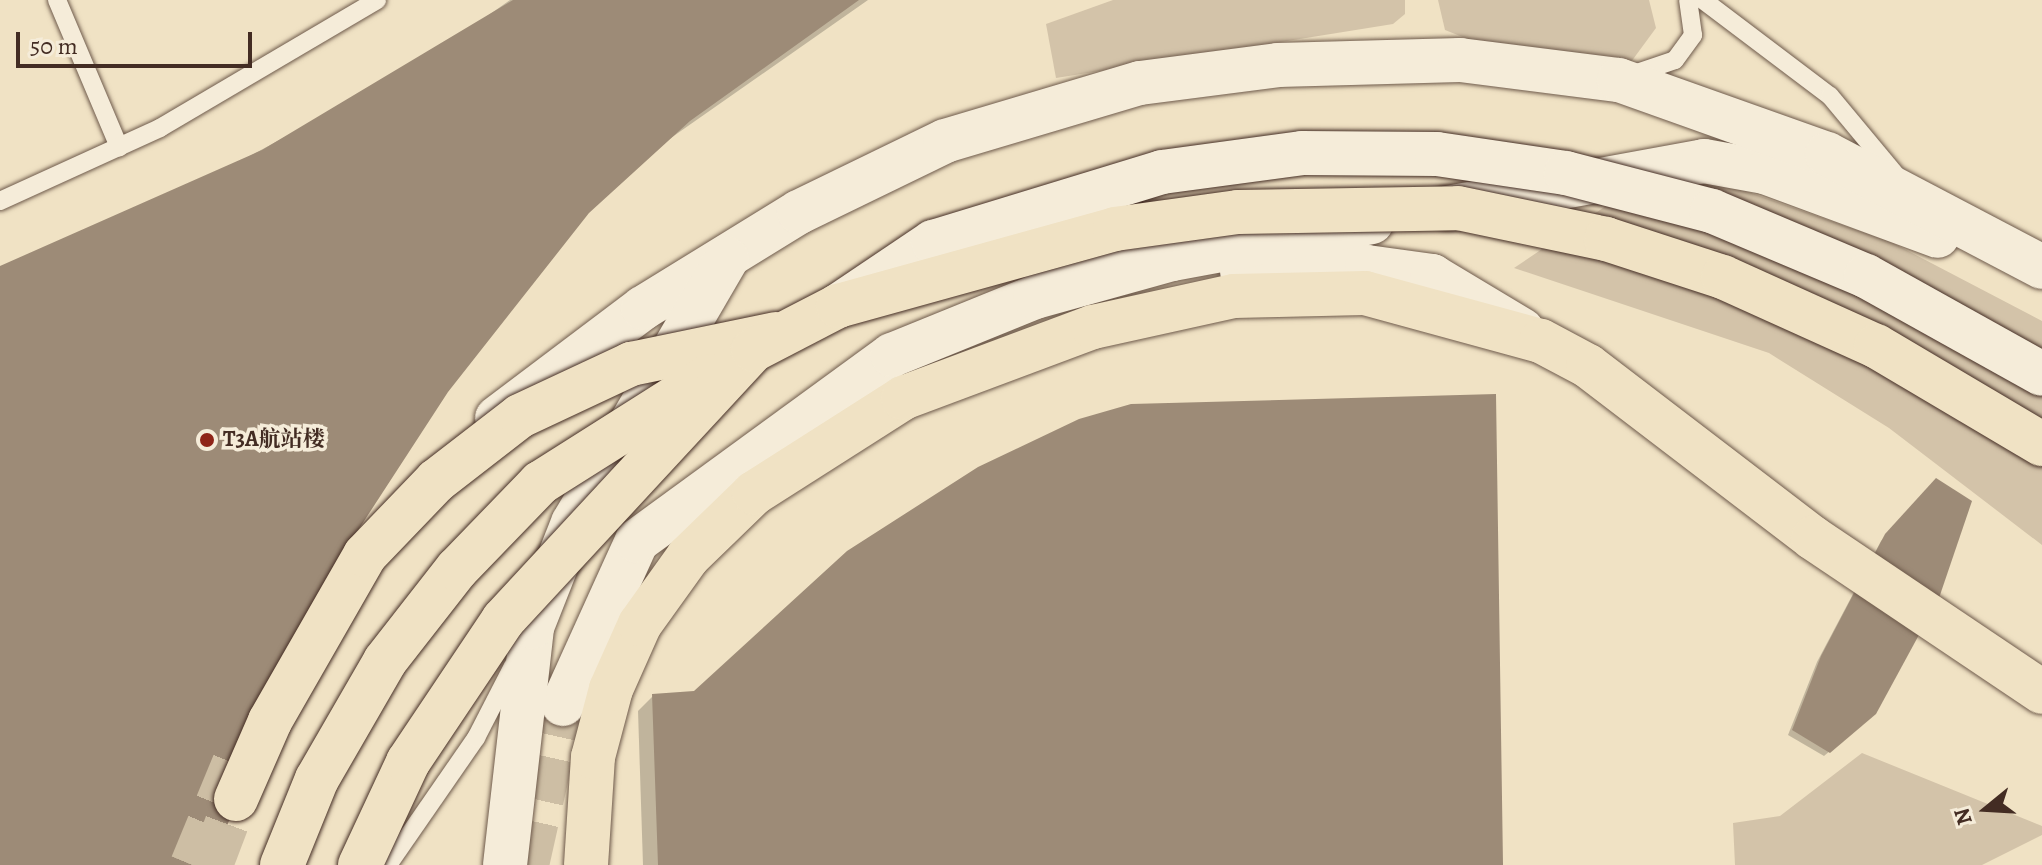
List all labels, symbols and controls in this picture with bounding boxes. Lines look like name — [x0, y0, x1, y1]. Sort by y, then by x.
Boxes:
scale bar — [20, 16, 256, 66]
text: 50 m — [30, 30, 78, 62]
place label: T3A航站楼 — [223, 427, 325, 453]
marker: T3A航站楼 — [198, 431, 216, 449]
north arrow — [1946, 769, 2026, 849]
text: N — [1946, 804, 1980, 829]

